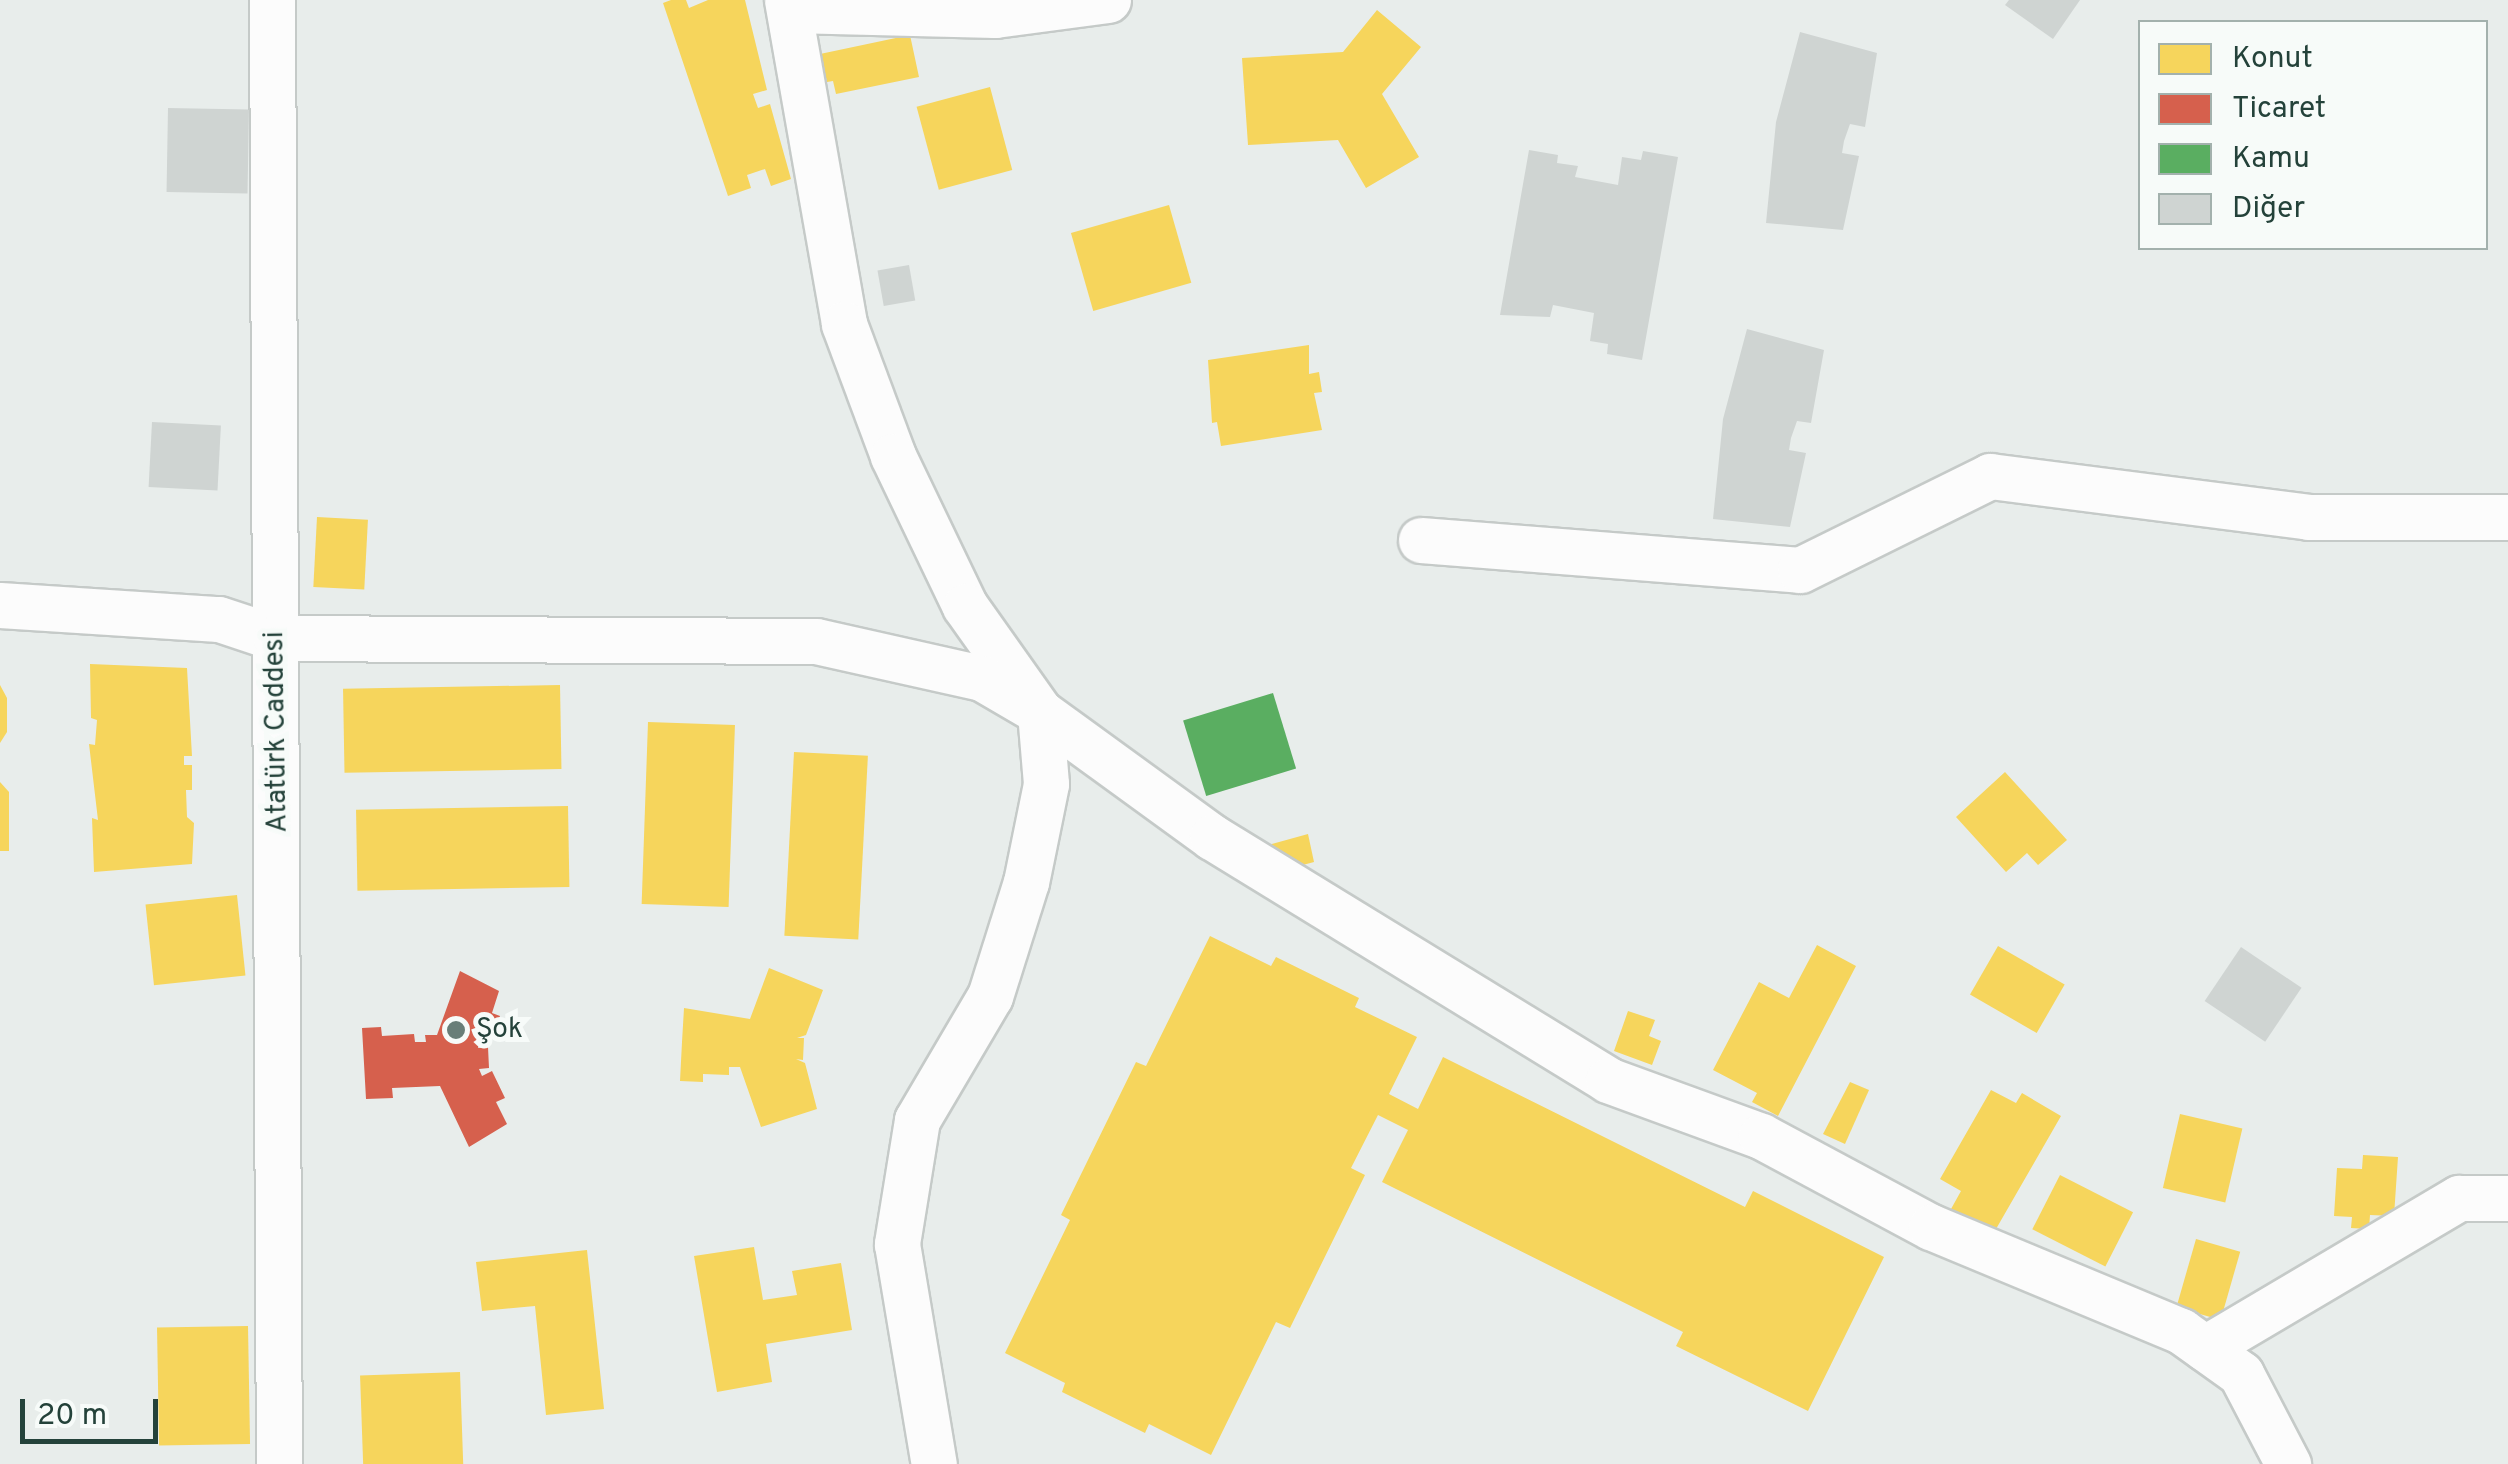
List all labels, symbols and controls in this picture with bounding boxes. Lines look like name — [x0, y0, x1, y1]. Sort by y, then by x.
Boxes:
legend — [2138, 20, 2488, 250]
text: Konut — [2232, 41, 2313, 78]
text: Ticaret — [2232, 91, 2326, 128]
text: Kamu — [2232, 141, 2310, 178]
text: Diğer — [2232, 191, 2305, 228]
street label: Atatürk Caddesi — [258, 631, 296, 833]
place label: Şok — [476, 1013, 523, 1047]
marker: Şok — [445, 1019, 467, 1041]
scale bar — [25, 1379, 162, 1441]
text: 20 m — [37, 1398, 107, 1435]

